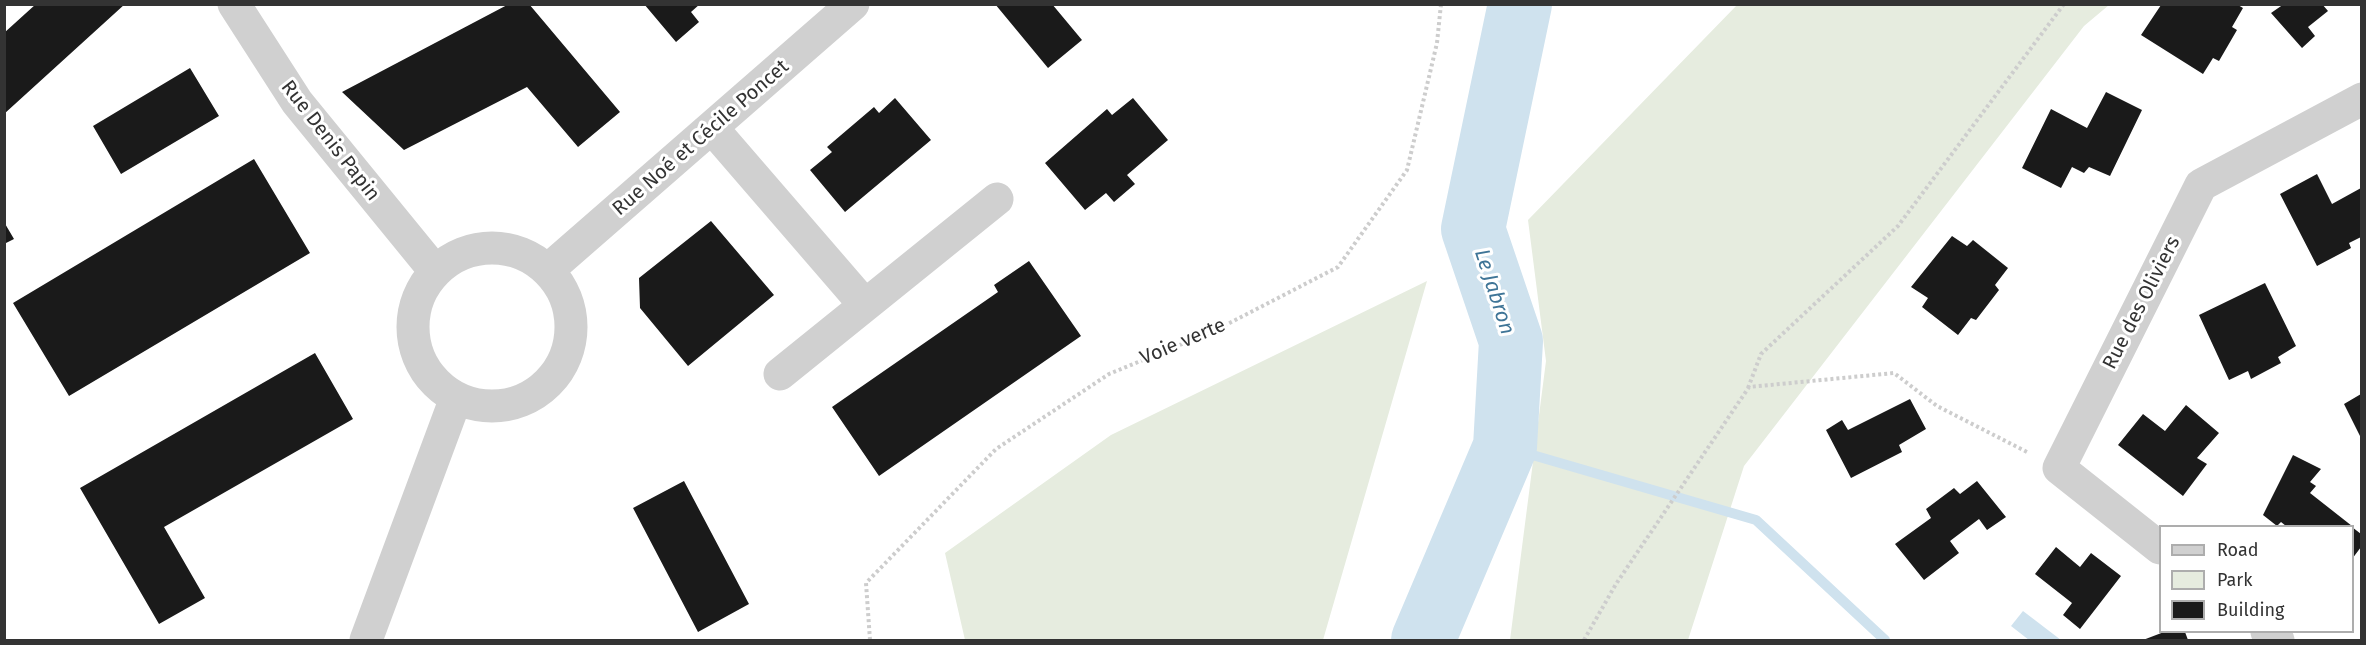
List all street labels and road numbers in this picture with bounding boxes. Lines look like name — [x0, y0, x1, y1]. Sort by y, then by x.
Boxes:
street label: Rue Noé et Cécile Poncet — [608, 55, 794, 221]
street label: Rue Denis Papin — [275, 76, 385, 206]
street label: Rue des Oliviers — [2098, 233, 2186, 373]
street label: Voie verte — [1137, 313, 1229, 371]

